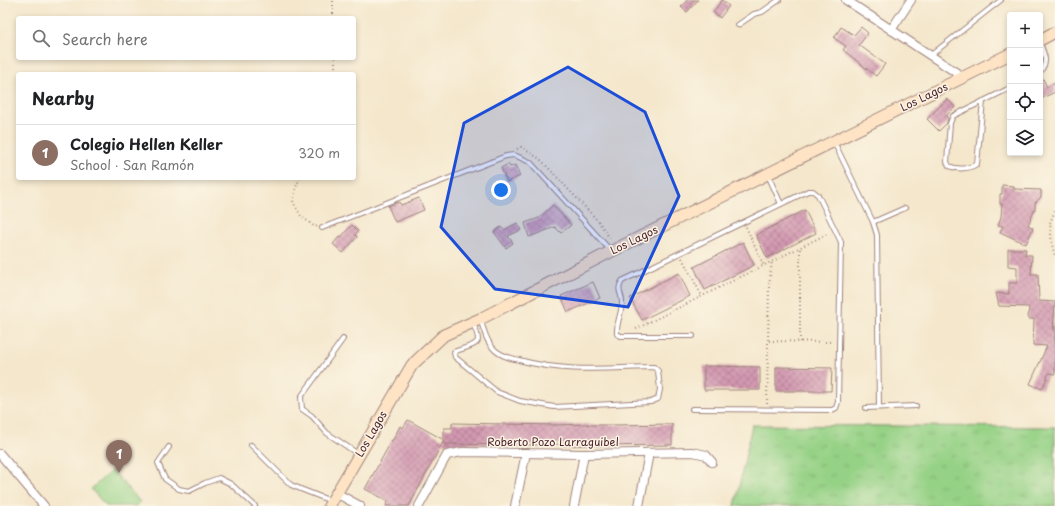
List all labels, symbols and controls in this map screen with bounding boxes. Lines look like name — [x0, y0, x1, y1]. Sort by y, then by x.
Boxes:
map controls — [1007, 12, 1043, 156]
button: + — [1007, 12, 1043, 48]
search box — [16, 16, 356, 60]
icon: search — [30, 27, 52, 49]
text: Search here — [62, 27, 148, 50]
button: − — [1007, 48, 1043, 84]
street label: Los Lagos — [897, 78, 950, 115]
button: locate — [1007, 84, 1043, 120]
text: Nearby — [32, 85, 94, 111]
button: layers — [1007, 120, 1043, 156]
text: Colegio Hellen Keller — [70, 132, 223, 155]
text: 1 — [42, 143, 48, 162]
text: 320 m — [298, 143, 340, 162]
text: School · San Ramón — [70, 155, 194, 174]
your location — [491, 180, 511, 200]
street label: Los Lagos — [607, 221, 660, 258]
street label: Los Lagos — [350, 407, 391, 460]
street label: Roberto Pozo Larraguibel — [487, 433, 619, 450]
pin: 1 — [106, 440, 132, 473]

